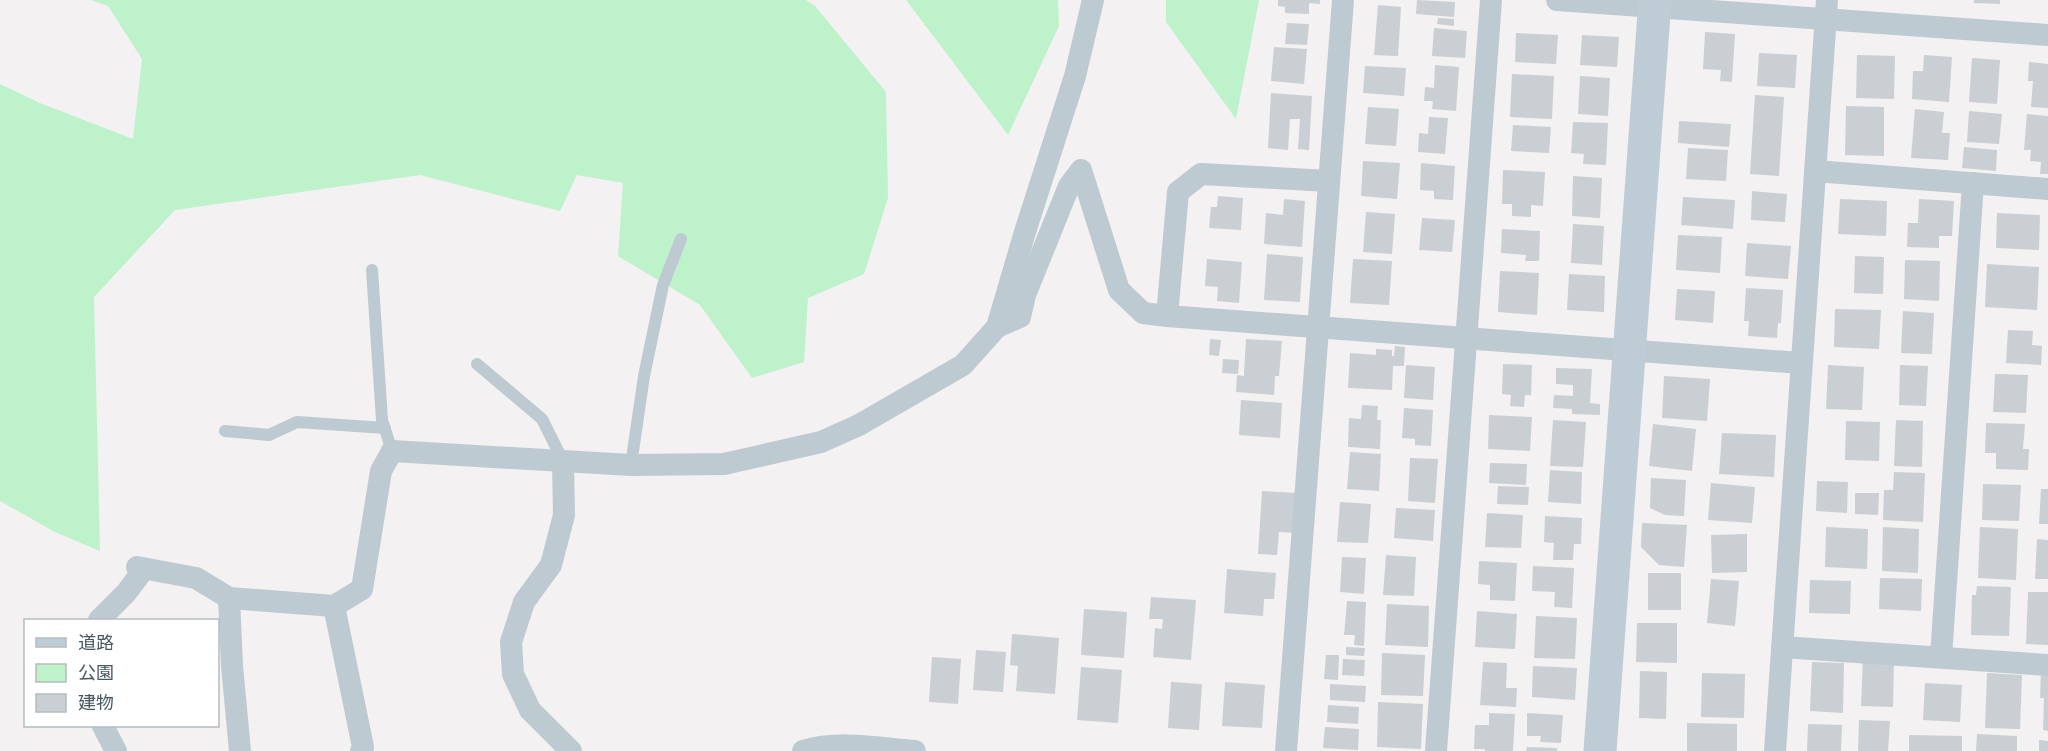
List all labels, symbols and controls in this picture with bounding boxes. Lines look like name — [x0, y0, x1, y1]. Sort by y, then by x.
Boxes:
legend — [24, 619, 219, 727]
text: 道路 — [78, 632, 114, 654]
text: 公園 — [78, 662, 114, 684]
text: 建物 — [78, 692, 114, 714]

